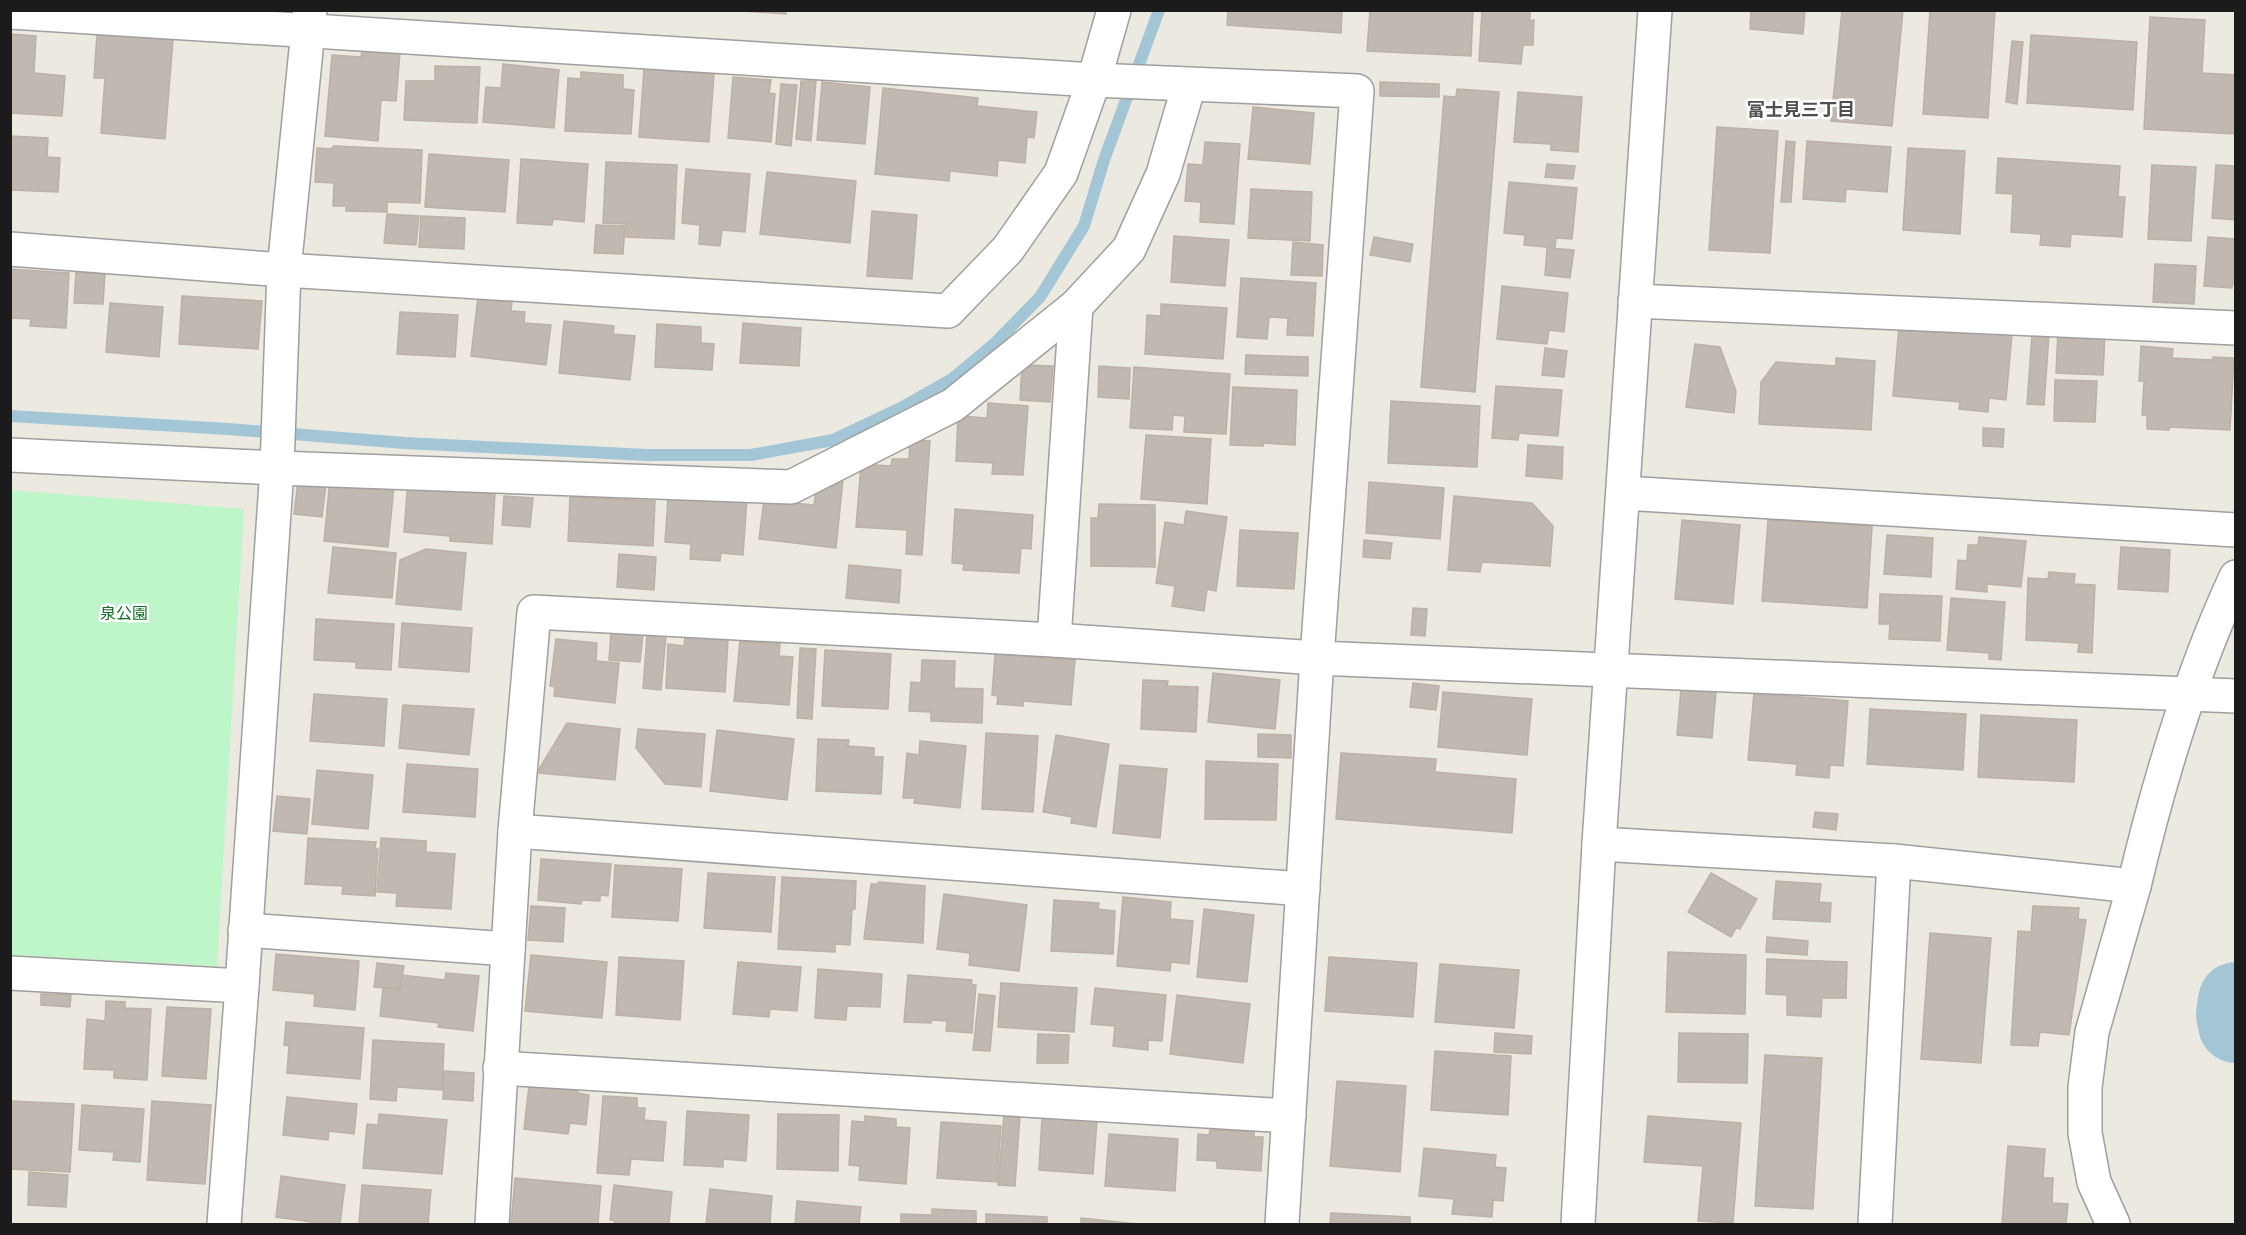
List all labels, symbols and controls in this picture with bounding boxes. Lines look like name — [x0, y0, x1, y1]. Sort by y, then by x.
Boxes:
district label: 富士見三丁目 — [1747, 99, 1855, 121]
park label: 泉公園 — [100, 604, 148, 624]

